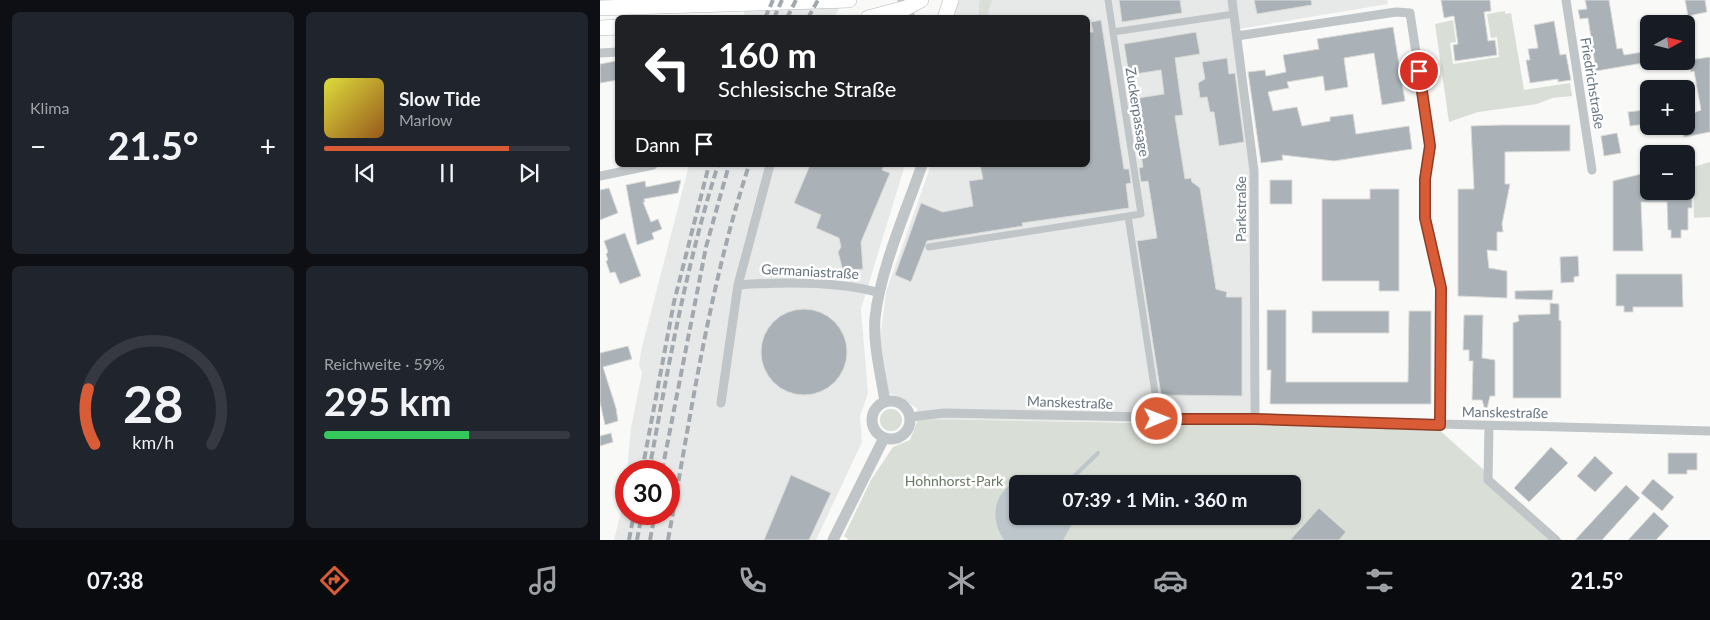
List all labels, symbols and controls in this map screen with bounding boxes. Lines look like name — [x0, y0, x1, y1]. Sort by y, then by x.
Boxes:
north arrow — [1640, 15, 1695, 70]
map controls — [1640, 15, 1695, 200]
text: 160 m — [718, 33, 817, 75]
icon: left — [635, 35, 700, 100]
street label: Friedrichstraße — [1577, 36, 1609, 130]
pin — [1398, 50, 1440, 92]
icon: arrive — [1405, 57, 1433, 85]
street label: Zuckerpassage — [1123, 66, 1153, 158]
text: Schlesische Straße — [718, 75, 896, 102]
button: + — [1640, 80, 1695, 135]
text: Slow Tide — [399, 87, 481, 110]
text: Klima — [30, 98, 69, 117]
text: Marlow — [399, 110, 453, 129]
text: 21.5° — [108, 122, 198, 168]
text: − — [30, 129, 46, 163]
text: + — [260, 129, 276, 163]
icon: arrive — [690, 130, 718, 158]
text: Dann — [635, 133, 680, 156]
button: − — [1640, 145, 1695, 200]
icon: previous — [351, 159, 379, 187]
icon: pause — [433, 159, 461, 187]
icon: next — [515, 159, 543, 187]
street label: Parkstraße — [1232, 176, 1249, 242]
street label: Germaniastraße — [761, 260, 859, 282]
text: Reichweite · 59% — [324, 354, 445, 373]
text: 28 — [123, 372, 183, 434]
text: 295 km — [324, 378, 452, 424]
street label: Manskestraße — [1027, 392, 1113, 412]
position arrow — [1130, 392, 1182, 444]
street label: Manskestraße — [1462, 403, 1548, 421]
text: km/h — [132, 431, 174, 453]
speed limit sign: 30 — [615, 460, 680, 525]
park label: Hohnhorst-Park — [905, 472, 1004, 489]
text: 07:39 · 1 Min. · 360 m — [1063, 488, 1247, 511]
icon: directions — [317, 563, 352, 598]
icon: music — [526, 563, 561, 598]
icon: phone — [735, 563, 770, 598]
icon: climate — [944, 563, 979, 598]
icon: car — [1153, 563, 1188, 598]
icon: filters — [1362, 563, 1397, 598]
text: 07:38 — [87, 567, 144, 594]
text: 21.5° — [1570, 567, 1623, 594]

